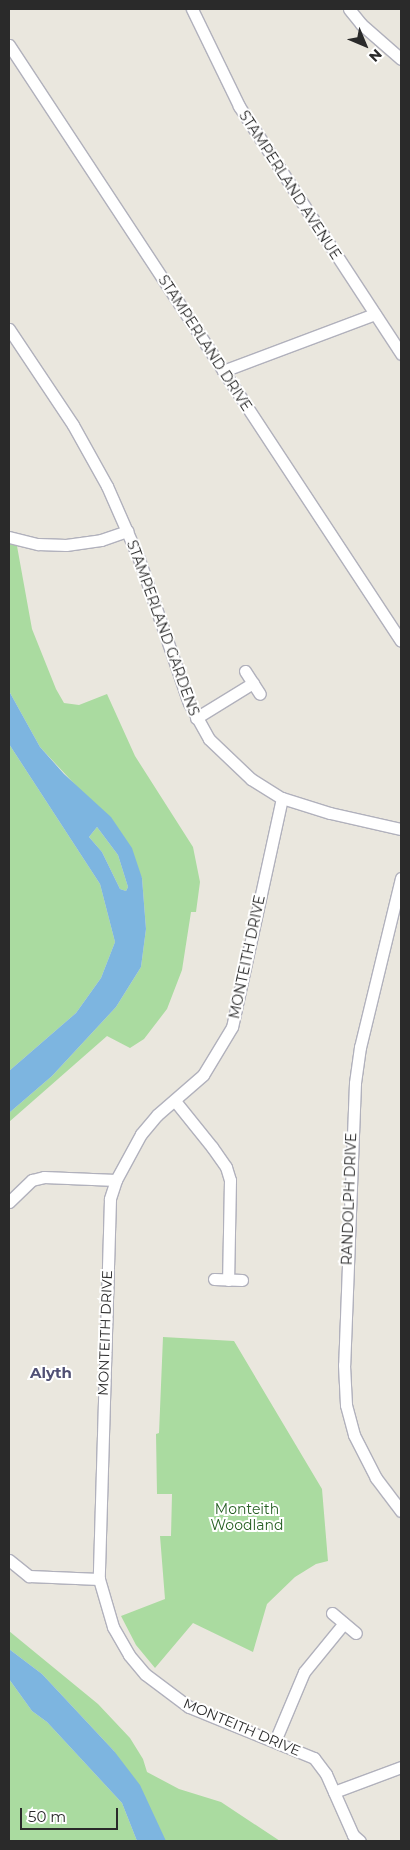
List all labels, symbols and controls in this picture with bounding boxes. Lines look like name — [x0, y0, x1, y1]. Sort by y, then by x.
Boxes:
north arrow — [340, 20, 390, 70]
text: N — [365, 45, 386, 66]
street label: STAMPERLAND AVENUE — [236, 107, 344, 263]
street label: STAMPERLAND DRIVE — [155, 272, 255, 414]
street label: STAMPERLAND GARDENS — [123, 538, 203, 718]
street label: MONTEITH DRIVE — [226, 894, 268, 1020]
street label: RANDOLPH DRIVE — [338, 1132, 360, 1266]
street label: MONTEITH DRIVE — [94, 1270, 116, 1396]
district label: Alyth — [30, 1364, 72, 1382]
park label: Monteith Woodland — [211, 1501, 283, 1534]
street label: MONTEITH DRIVE — [181, 1695, 303, 1759]
scale bar — [22, 1798, 120, 1830]
text: 50 m — [28, 1807, 66, 1826]

